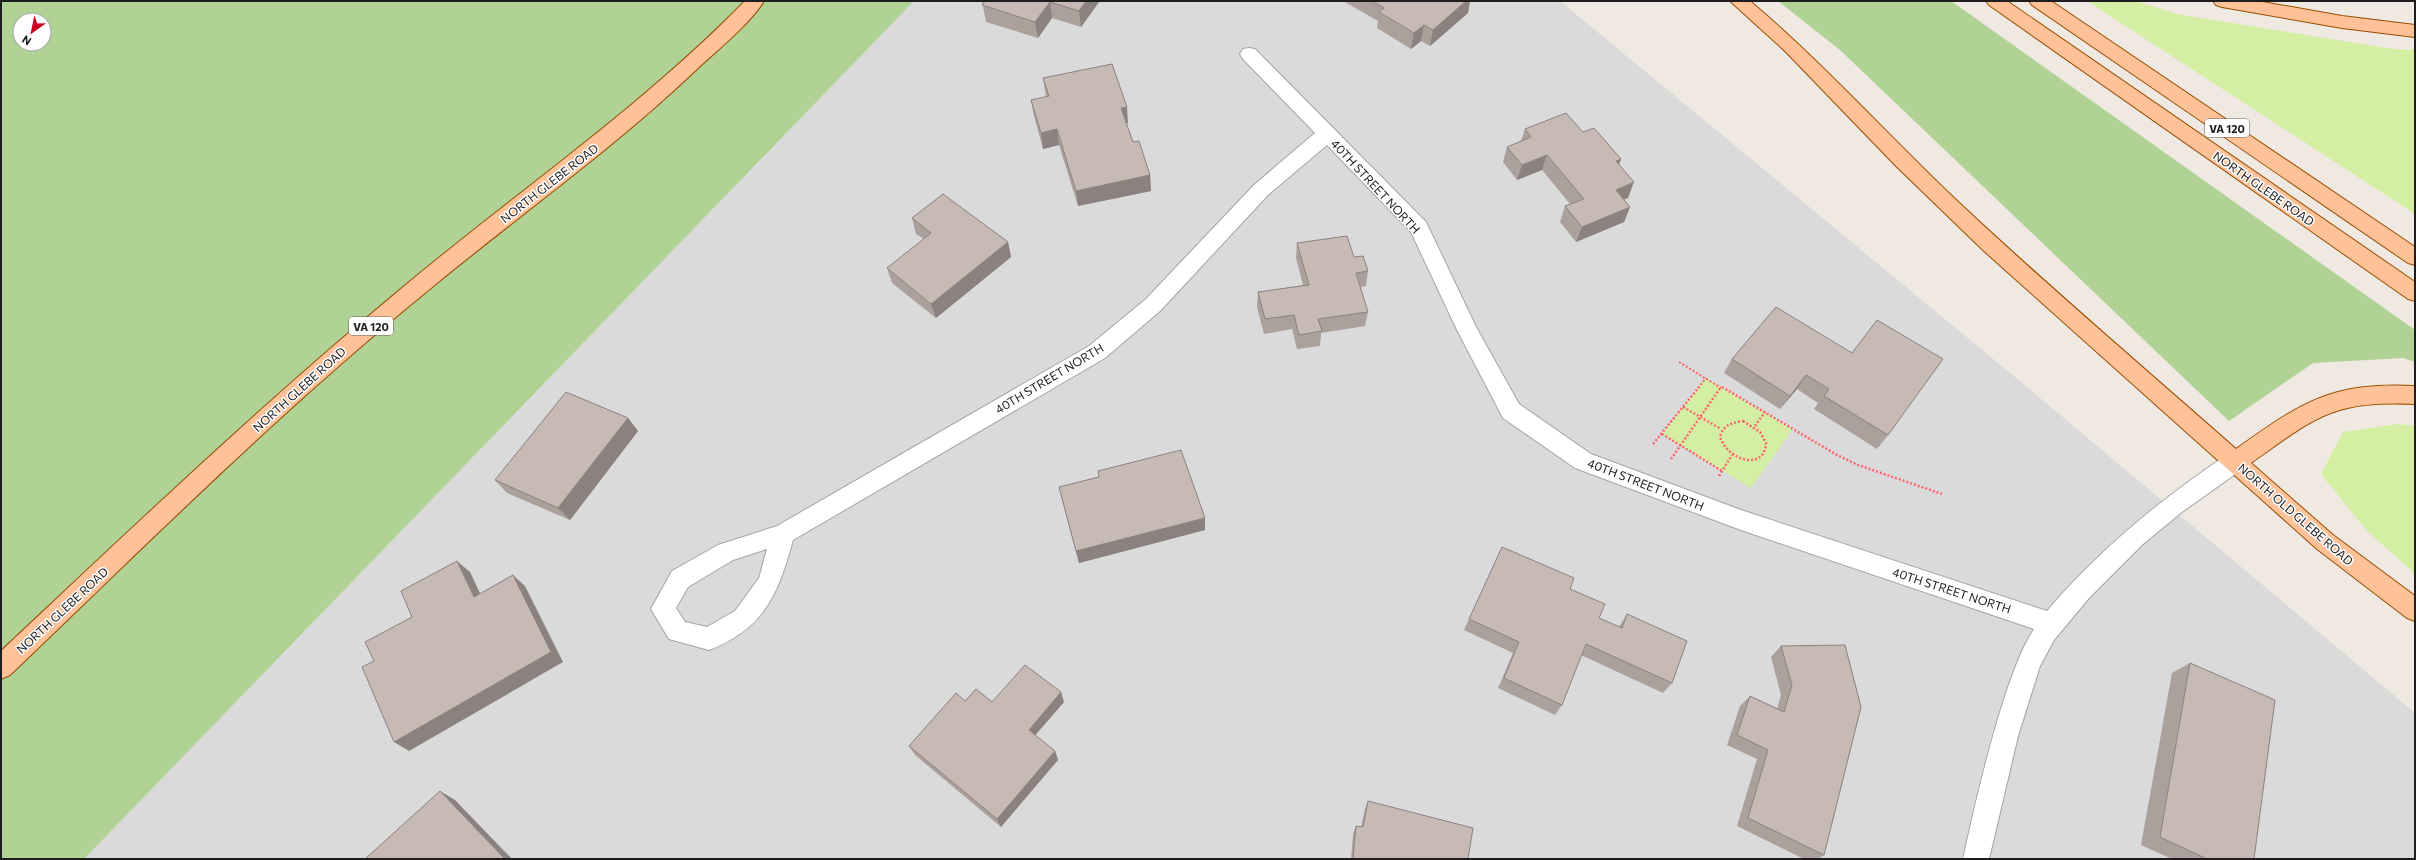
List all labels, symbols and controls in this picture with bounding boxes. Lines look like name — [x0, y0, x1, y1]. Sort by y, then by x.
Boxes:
north arrow — [12, 12, 52, 52]
text: N — [19, 33, 33, 49]
road number: VA 120 — [2205, 119, 2249, 137]
street label: 40TH STREET NORTH — [1329, 136, 1423, 236]
street label: NORTH GLEBE ROAD — [497, 140, 601, 225]
street label: NORTH GLEBE ROAD — [2211, 148, 2317, 228]
road number: VA 120 — [349, 317, 393, 335]
street label: 40TH STREET NORTH — [992, 340, 1106, 416]
street label: NORTH GLEBE ROAD — [250, 344, 348, 434]
street label: 40TH STREET NORTH — [1586, 455, 1706, 513]
street label: NORTH OLD GLEBE ROAD — [2236, 460, 2356, 568]
street label: NORTH GLEBE ROAD — [13, 564, 111, 656]
street label: 40TH STREET NORTH — [1891, 564, 2013, 616]

